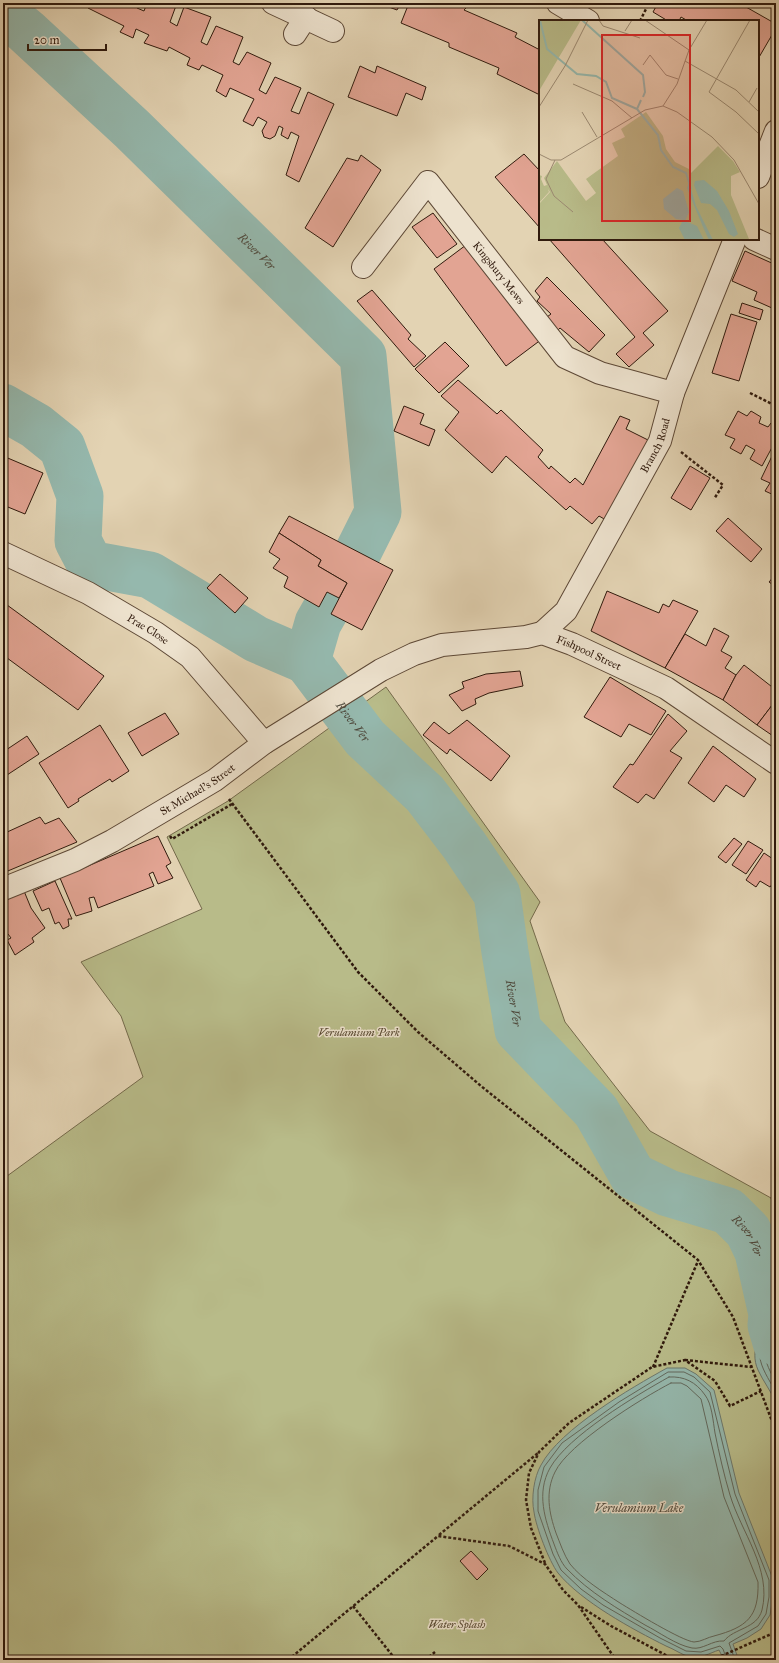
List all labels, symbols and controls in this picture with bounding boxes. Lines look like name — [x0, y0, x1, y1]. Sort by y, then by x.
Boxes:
inset map — [539, 20, 759, 240]
scale bar — [28, 26, 106, 52]
text: 20 m — [34, 33, 60, 47]
water label: River Ver — [234, 229, 279, 274]
street label: Kingsbury Mews — [470, 239, 527, 306]
street label: Branch Road — [637, 416, 673, 475]
street label: Prae Close — [125, 611, 172, 647]
street label: Fishpool Street — [555, 632, 624, 673]
water label: River Ver — [332, 698, 373, 746]
street label: St Michael's Street — [157, 761, 238, 818]
water label: River Ver — [503, 978, 524, 1028]
park label: Verulamium Park — [318, 1026, 400, 1039]
water label: River Ver — [728, 1211, 766, 1258]
water label: Verulamium Lake — [595, 1501, 684, 1515]
park label: Water Splash — [429, 1618, 486, 1632]

